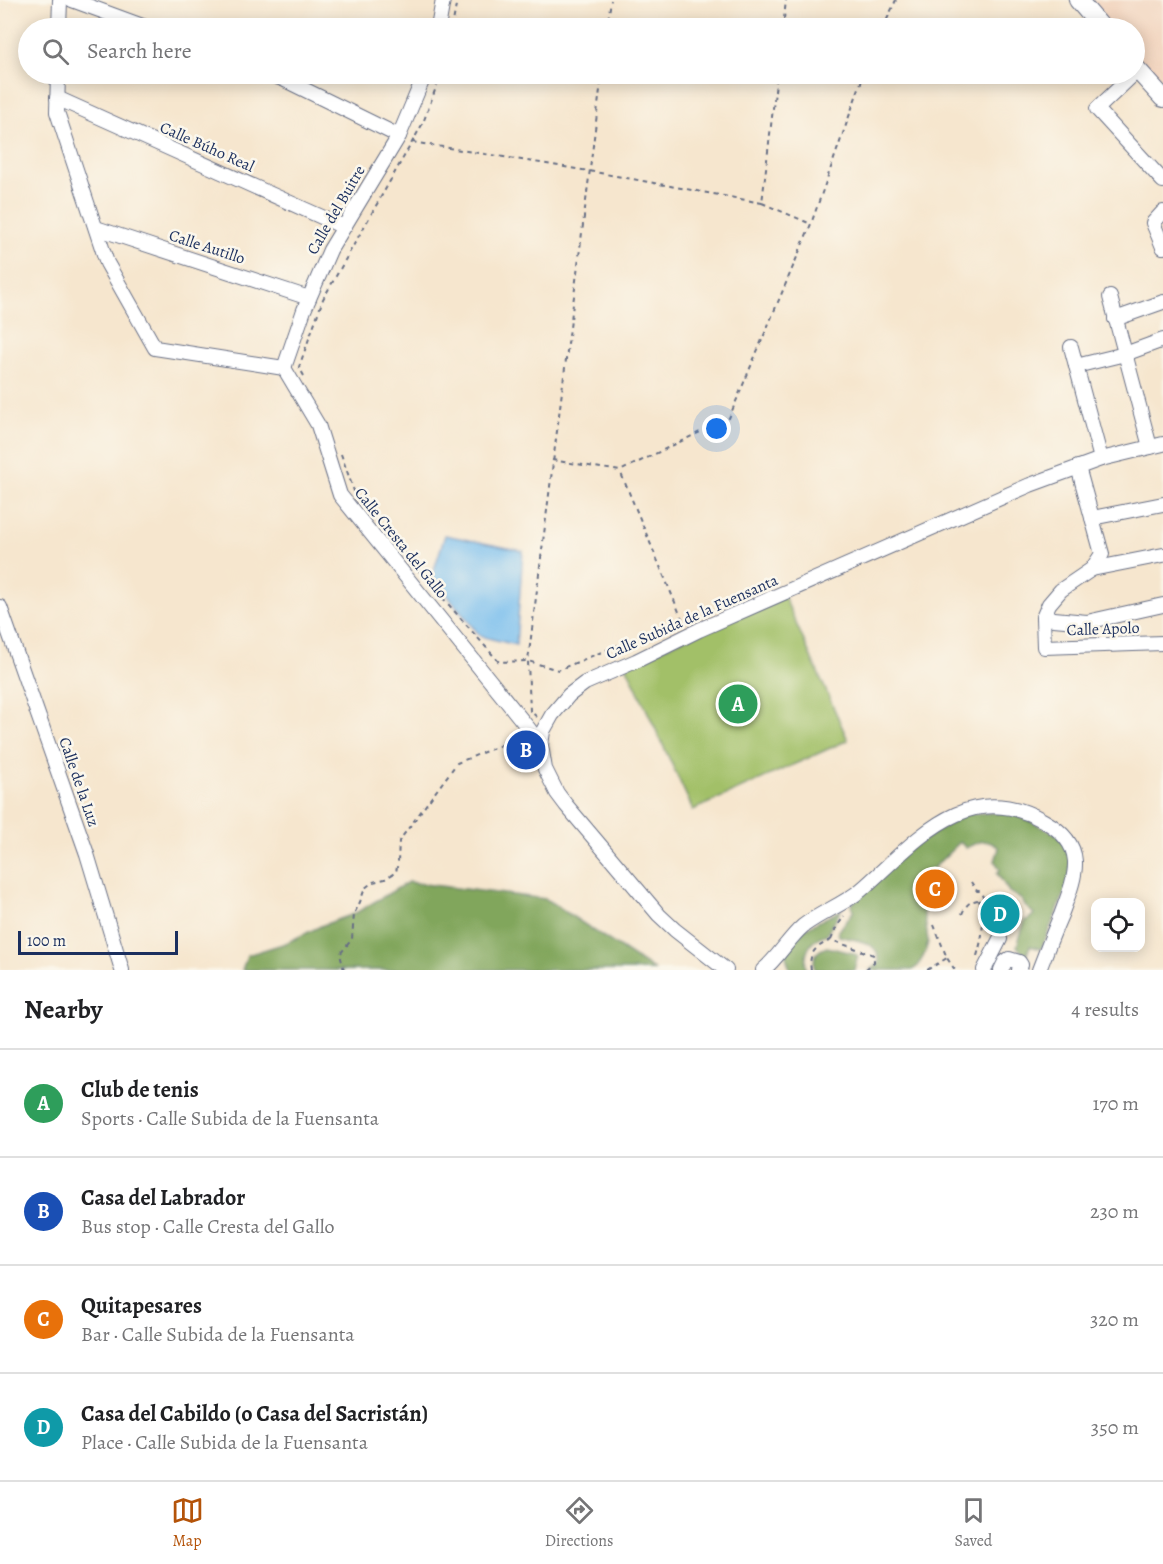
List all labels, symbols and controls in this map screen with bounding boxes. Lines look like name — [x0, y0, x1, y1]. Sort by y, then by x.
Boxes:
search box — [18, 18, 1145, 84]
icon: search — [39, 35, 72, 68]
text: Search here — [87, 36, 192, 66]
street label: Calle Búho Real — [156, 116, 258, 178]
street label: Calle del Buitre — [302, 161, 370, 259]
street label: Calle Autillo — [166, 224, 248, 270]
your location — [702, 414, 731, 443]
street label: Calle Cresta del Gallo — [349, 483, 453, 603]
street label: Calle Subida de la Fuensanta — [602, 569, 782, 665]
street label: Calle Apolo — [1066, 617, 1140, 641]
pin: A — [718, 682, 758, 726]
pin: B — [506, 728, 546, 772]
street label: Calle de la Luz — [53, 734, 105, 830]
pin: C — [916, 866, 954, 912]
pin: D — [980, 892, 1020, 936]
map controls — [1091, 898, 1145, 952]
button: locate — [1091, 898, 1145, 952]
scale bar — [18, 928, 178, 956]
text: 100 m — [27, 930, 66, 952]
text: Nearby — [24, 992, 103, 1027]
text: 4 results — [1071, 996, 1139, 1023]
text: Club de tenis — [81, 1075, 199, 1105]
text: A — [37, 1090, 50, 1117]
text: 170 m — [1093, 1090, 1139, 1117]
text: Sports · Calle Subida de la Fuensanta — [81, 1105, 379, 1132]
text: Casa del Labrador — [81, 1183, 245, 1213]
text: B — [37, 1198, 50, 1225]
text: 230 m — [1090, 1198, 1139, 1225]
text: Bus stop · Calle Cresta del Gallo — [81, 1213, 335, 1240]
text: Quitapesares — [81, 1291, 202, 1321]
text: C — [37, 1306, 50, 1333]
text: 320 m — [1090, 1306, 1139, 1333]
text: Bar · Calle Subida de la Fuensanta — [81, 1321, 355, 1348]
text: Casa del Cabildo (o Casa del Sacristán) — [81, 1399, 428, 1429]
text: D — [37, 1414, 50, 1441]
text: 350 m — [1091, 1414, 1139, 1441]
text: Place · Calle Subida de la Fuensanta — [81, 1429, 368, 1456]
tab: Map — [171, 1494, 204, 1552]
tab: Directions — [545, 1494, 613, 1552]
tab: Saved — [954, 1494, 992, 1552]

